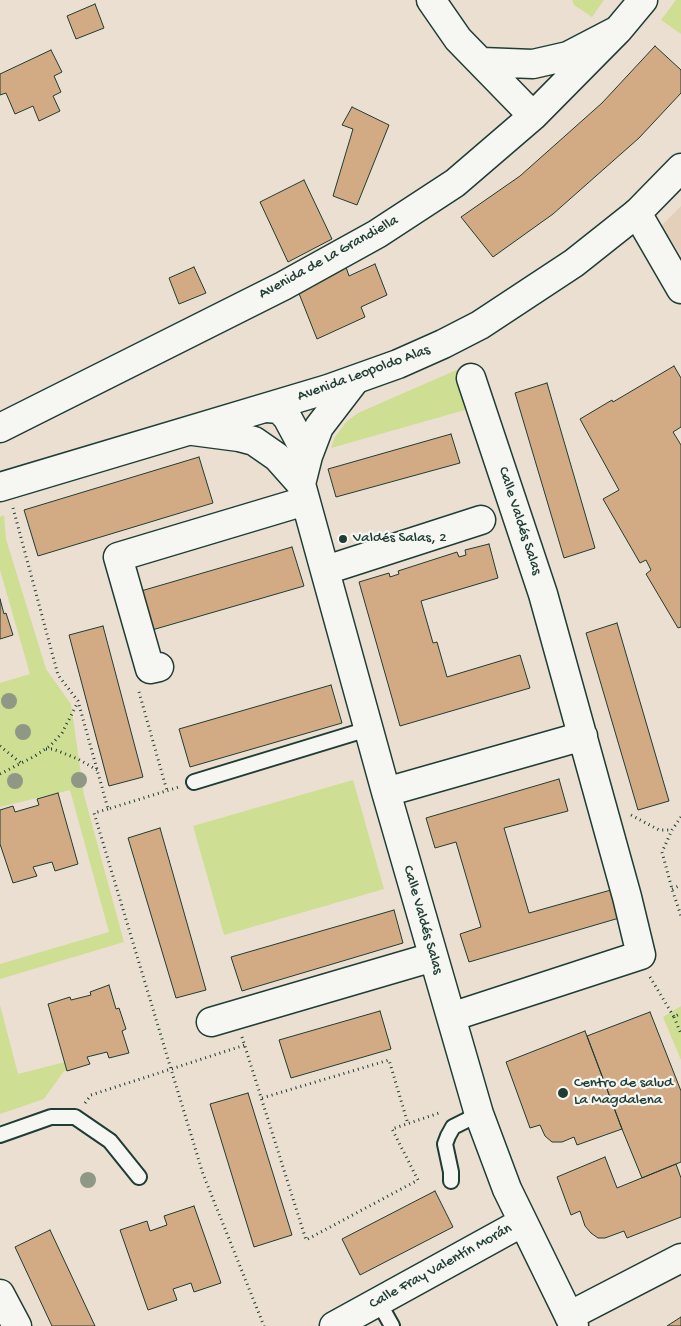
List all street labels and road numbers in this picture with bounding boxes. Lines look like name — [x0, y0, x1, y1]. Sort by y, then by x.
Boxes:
street label: Avenida de La Grandiella — [256, 212, 402, 304]
street label: Avenida Leopoldo Alas — [295, 342, 433, 406]
street label: Calle Valdés Salas — [493, 465, 545, 577]
street label: Calle Valdés Salas — [398, 864, 446, 976]
street label: Calle Fray Valentín Morán — [366, 1220, 516, 1314]

